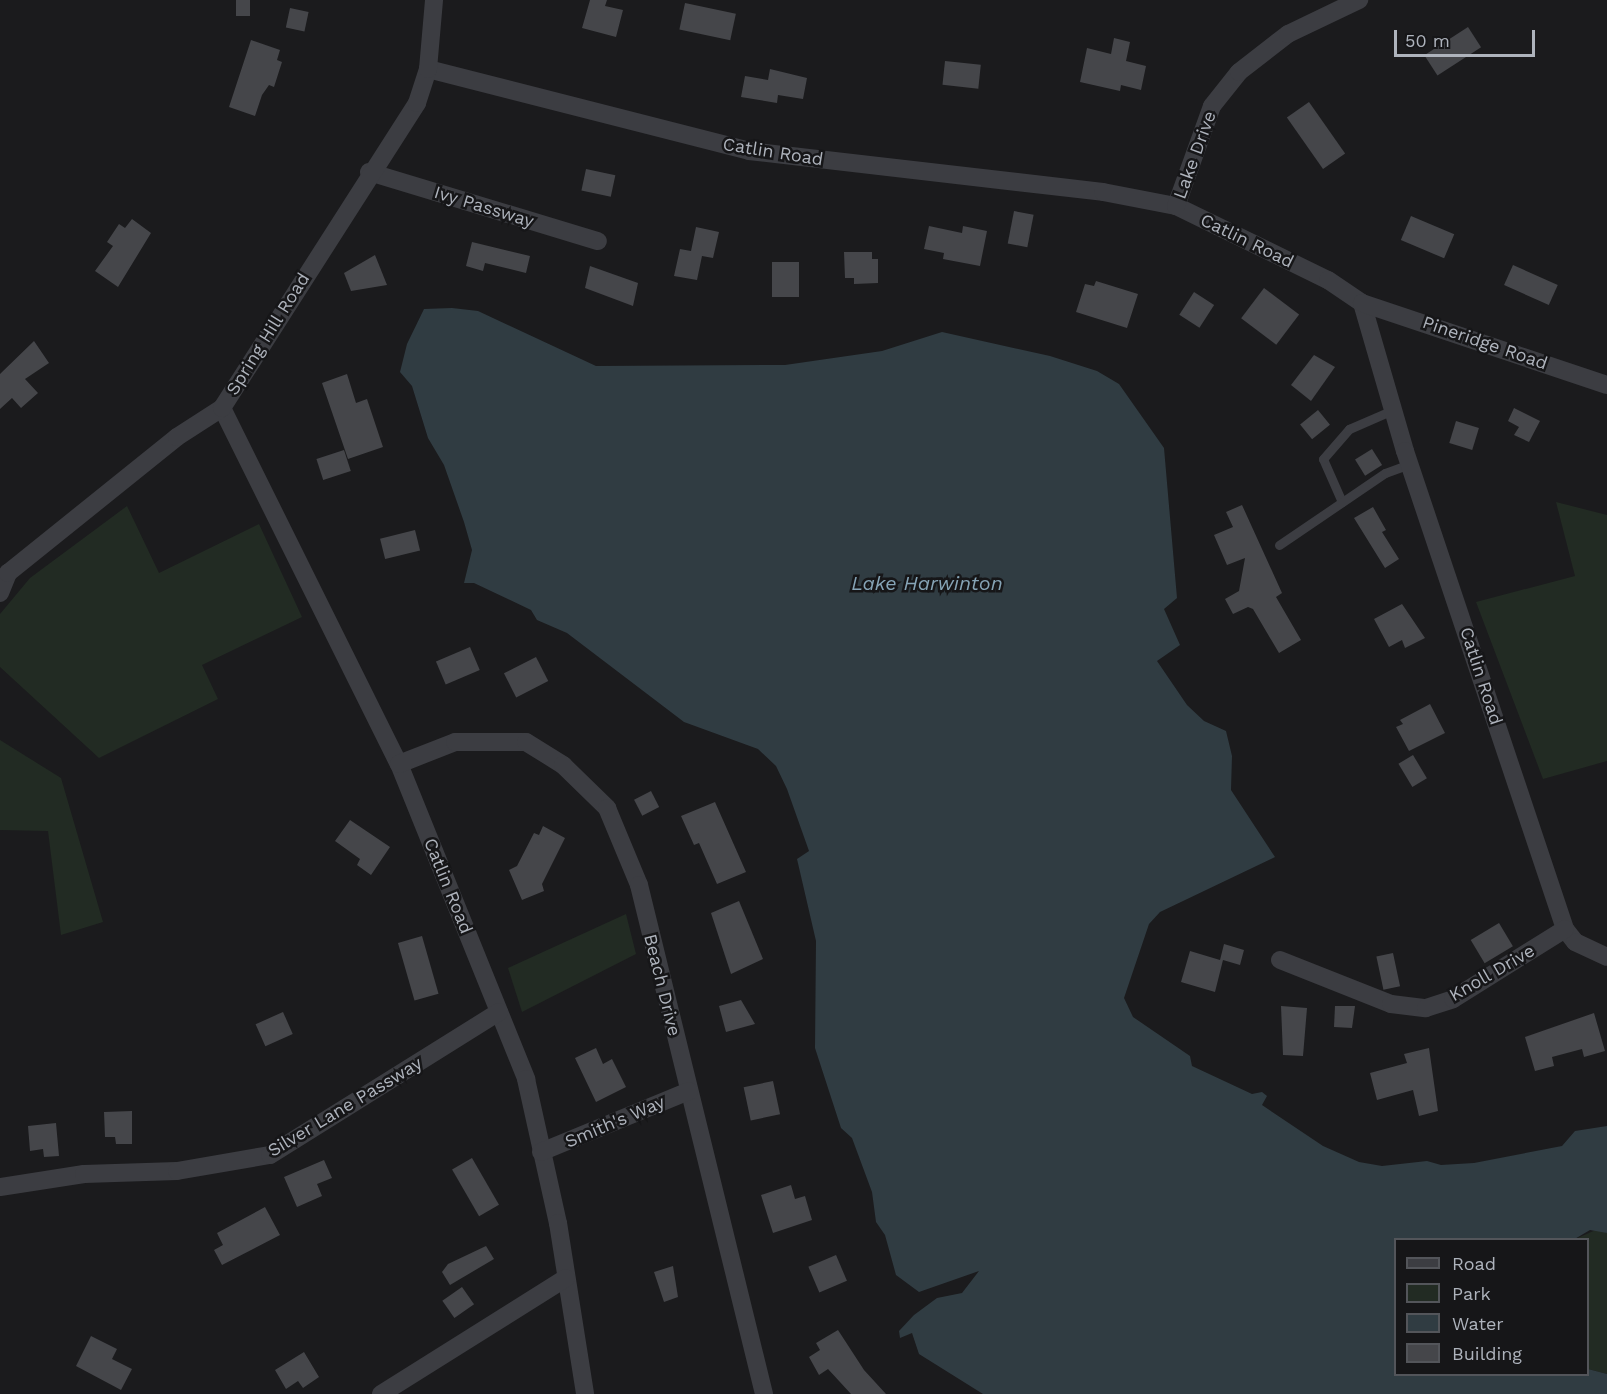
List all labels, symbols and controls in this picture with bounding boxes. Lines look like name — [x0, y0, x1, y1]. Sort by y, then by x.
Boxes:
scale bar — [1397, 18, 1538, 56]
text: 50 m — [1405, 30, 1450, 51]
street label: Lake Drive — [1169, 108, 1221, 202]
street label: Catlin Road — [721, 133, 825, 171]
street label: Ivy Passway — [431, 182, 537, 232]
street label: Catlin Road — [1197, 209, 1297, 273]
street label: Spring Hill Road — [222, 269, 314, 399]
street label: Pineridge Road — [1420, 312, 1550, 374]
water label: Lake Harwinton — [851, 571, 1003, 595]
street label: Catlin Road — [1455, 625, 1507, 727]
street label: Catlin Road — [419, 835, 477, 937]
street label: Beach Drive — [639, 932, 685, 1038]
street label: Knoll Drive — [1445, 940, 1539, 1006]
street label: Silver Lane Passway — [264, 1052, 426, 1162]
street label: Smith's Way — [562, 1091, 668, 1153]
legend — [1394, 1238, 1589, 1376]
text: Road — [1452, 1253, 1496, 1274]
text: Park — [1452, 1283, 1491, 1304]
text: Water — [1452, 1313, 1504, 1334]
text: Building — [1452, 1343, 1522, 1364]

